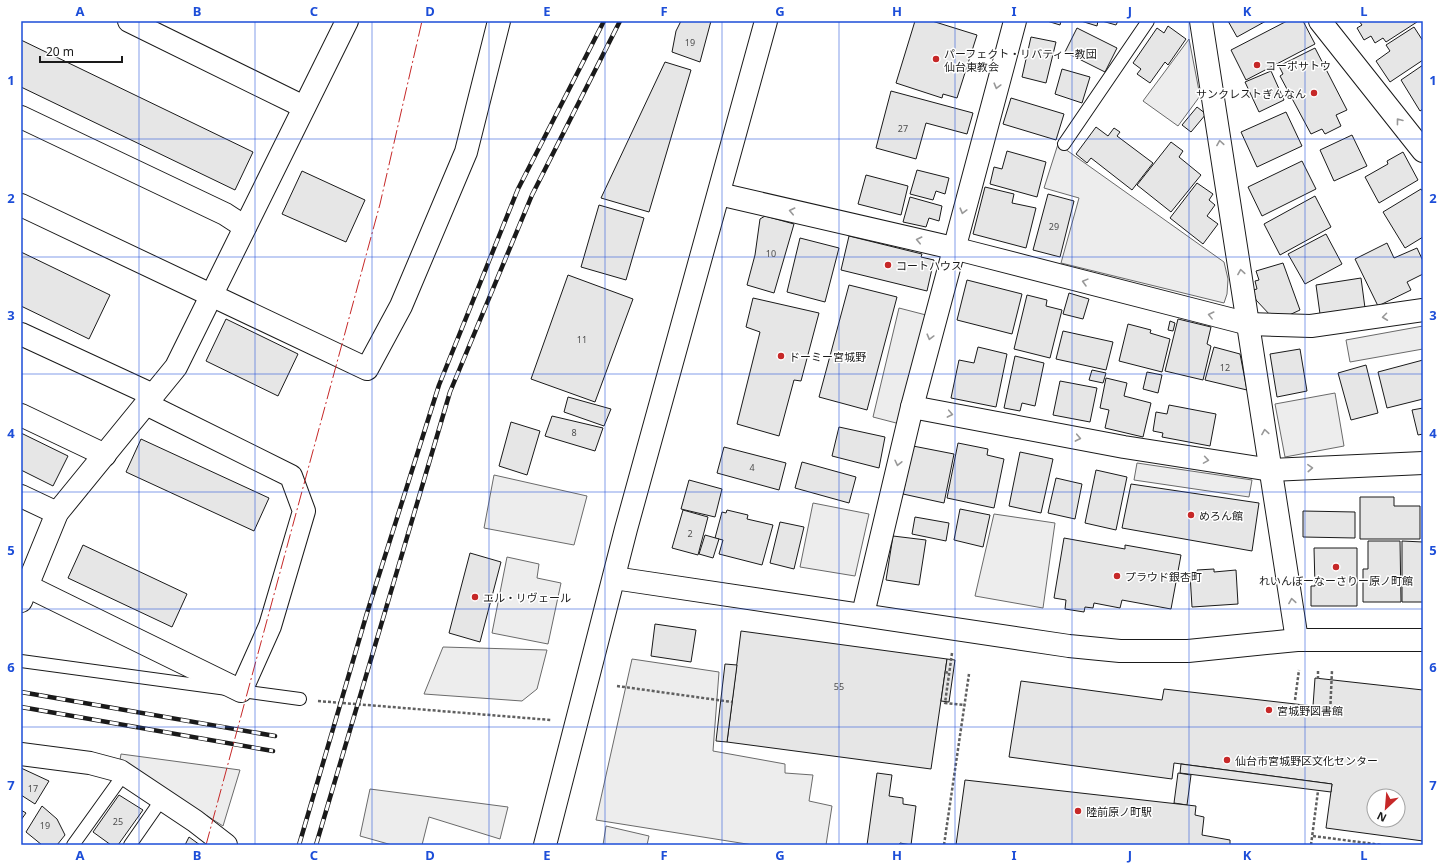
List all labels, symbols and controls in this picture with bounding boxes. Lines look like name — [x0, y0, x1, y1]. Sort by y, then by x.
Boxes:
text: A — [76, 2, 85, 20]
text: B — [193, 2, 201, 20]
text: C — [310, 2, 318, 20]
text: D — [425, 2, 435, 20]
text: E — [543, 2, 551, 20]
text: F — [660, 2, 668, 20]
text: G — [775, 2, 785, 20]
text: H — [892, 2, 902, 20]
text: I — [1011, 2, 1017, 20]
text: J — [1127, 2, 1132, 20]
text: K — [1243, 2, 1252, 20]
text: L — [1360, 2, 1368, 20]
house number: 19 — [685, 36, 695, 49]
scale bar — [40, 38, 122, 64]
text: 20 m — [46, 43, 74, 60]
place label: パーフェクト・リバティー教団 仙台東教会 — [944, 46, 1097, 74]
marker: パーフェクト・リバティー教団 仙台東教会 — [931, 54, 941, 64]
place label: コーポサトウ — [1265, 58, 1331, 73]
marker: コーポサトウ — [1252, 60, 1262, 70]
text: 1 — [7, 71, 15, 89]
text: 1 — [1429, 71, 1437, 89]
one-way arrow — [993, 82, 1002, 89]
place label: サンクレストぎんなん — [1196, 86, 1306, 101]
marker: サンクレストぎんなん — [1309, 88, 1319, 98]
one-way arrow — [1397, 118, 1404, 125]
house number: 27 — [898, 122, 908, 135]
one-way arrow — [1216, 140, 1225, 147]
text: 2 — [7, 189, 15, 207]
text: 2 — [1429, 189, 1437, 207]
one-way arrow — [959, 207, 968, 214]
one-way arrow — [789, 208, 795, 216]
house number: 29 — [1049, 220, 1059, 233]
one-way arrow — [915, 236, 922, 245]
house number: 10 — [766, 247, 776, 260]
place label: コートハウス — [896, 258, 962, 273]
marker: コートハウス — [883, 260, 893, 270]
one-way arrow — [1237, 269, 1246, 275]
one-way arrow — [1082, 279, 1089, 287]
text: 3 — [7, 306, 15, 324]
text: 3 — [1429, 306, 1437, 324]
one-way arrow — [1208, 311, 1214, 319]
one-way arrow — [1382, 312, 1388, 321]
house number: 11 — [577, 333, 587, 346]
one-way arrow — [926, 334, 934, 340]
place label: ドーミー宮城野 — [789, 349, 866, 364]
marker: ドーミー宮城野 — [776, 351, 786, 361]
house number: 12 — [1220, 361, 1230, 374]
one-way arrow — [947, 409, 953, 418]
text: 4 — [7, 424, 15, 442]
text: 4 — [1429, 424, 1437, 442]
house number: 8 — [571, 426, 577, 439]
one-way arrow — [1262, 429, 1270, 435]
one-way arrow — [1075, 433, 1081, 442]
one-way arrow — [1203, 455, 1209, 464]
one-way arrow — [895, 460, 903, 466]
house number: 4 — [749, 461, 755, 474]
one-way arrow — [1307, 464, 1313, 473]
place label: めろん館 — [1199, 508, 1243, 523]
marker: めろん館 — [1186, 510, 1196, 520]
house number: 2 — [687, 527, 693, 540]
text: 5 — [7, 541, 15, 559]
text: 5 — [1429, 541, 1437, 559]
marker: れいんぼーなーさりー原ノ町館 — [1331, 562, 1341, 572]
place label: プラウド銀杏町 — [1125, 569, 1202, 584]
marker: プラウド銀杏町 — [1112, 571, 1122, 581]
place label: れいんぼーなーさりー原ノ町館 — [1259, 573, 1413, 588]
place label: エル・リヴェール — [483, 590, 571, 605]
marker: エル・リヴェール — [470, 592, 480, 602]
one-way arrow — [1288, 598, 1297, 604]
text: 6 — [7, 658, 15, 676]
text: 6 — [1429, 658, 1437, 676]
house number: 55 — [834, 680, 844, 693]
place label: 宮城野図書館 — [1277, 703, 1343, 718]
marker: 宮城野図書館 — [1264, 705, 1274, 715]
place label: 仙台市宮城野区文化センター — [1235, 753, 1378, 768]
marker: 仙台市宮城野区文化センター — [1222, 755, 1232, 765]
text: 7 — [7, 776, 15, 794]
text: 7 — [1429, 776, 1437, 794]
house number: 17 — [28, 782, 38, 795]
north arrow — [1366, 788, 1406, 828]
place label: 陸前原ノ町駅 — [1086, 804, 1152, 819]
marker: 陸前原ノ町駅 — [1073, 806, 1083, 816]
text: N — [1374, 809, 1389, 826]
house number: 25 — [113, 815, 123, 828]
house number: 19 — [40, 819, 50, 832]
text: A — [76, 846, 85, 864]
text: B — [193, 846, 201, 864]
text: C — [310, 846, 318, 864]
text: D — [425, 846, 435, 864]
text: E — [543, 846, 551, 864]
text: F — [660, 846, 668, 864]
text: G — [775, 846, 785, 864]
text: H — [892, 846, 902, 864]
text: I — [1011, 846, 1017, 864]
text: J — [1127, 846, 1132, 864]
text: K — [1243, 846, 1252, 864]
text: L — [1360, 846, 1368, 864]

